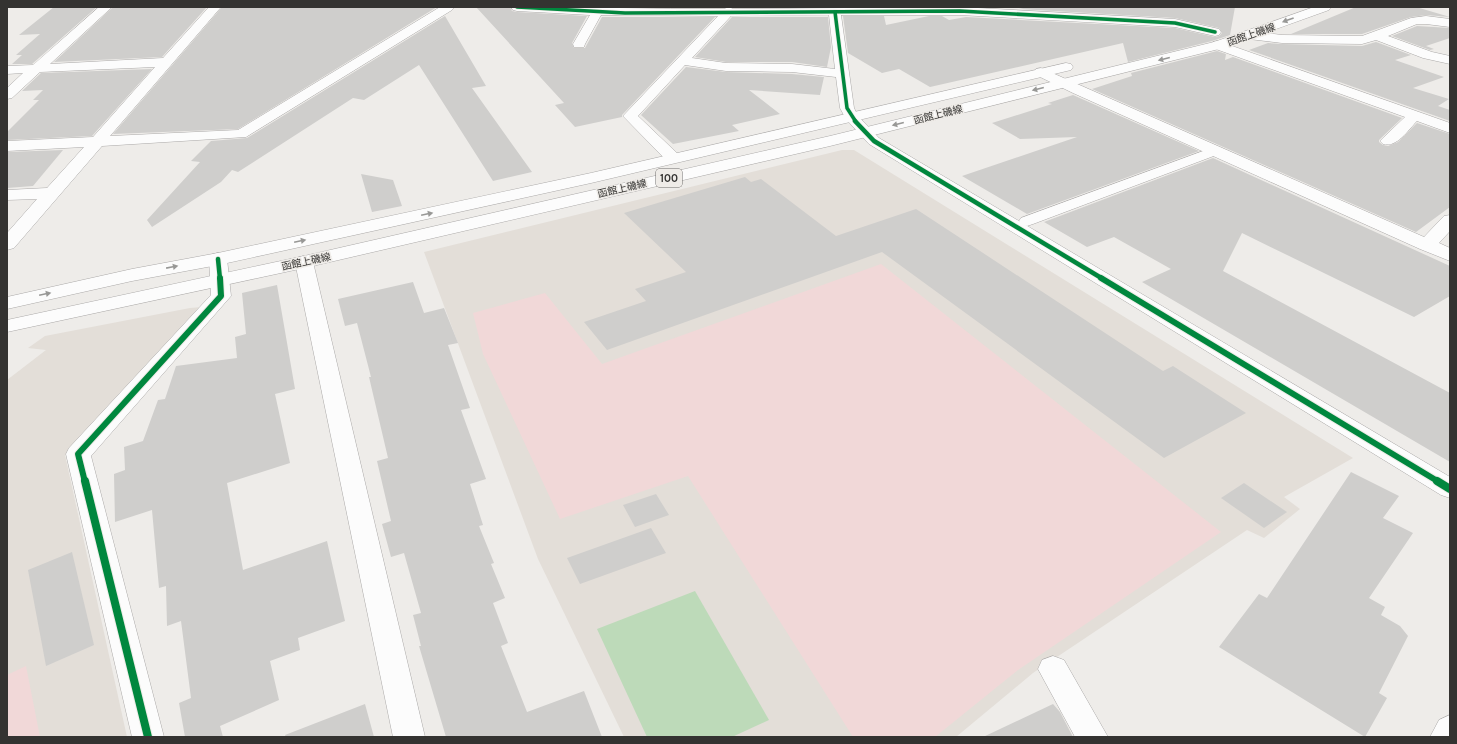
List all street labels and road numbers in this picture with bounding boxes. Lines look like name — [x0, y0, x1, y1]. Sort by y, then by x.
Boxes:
street label: 函館上磯線 — [1226, 21, 1277, 49]
street label: 函館上磯線 — [913, 103, 964, 127]
road number: 100 — [656, 169, 682, 187]
street label: 函館上磯線 — [597, 178, 648, 200]
street label: 函館上磯線 — [281, 251, 332, 273]

